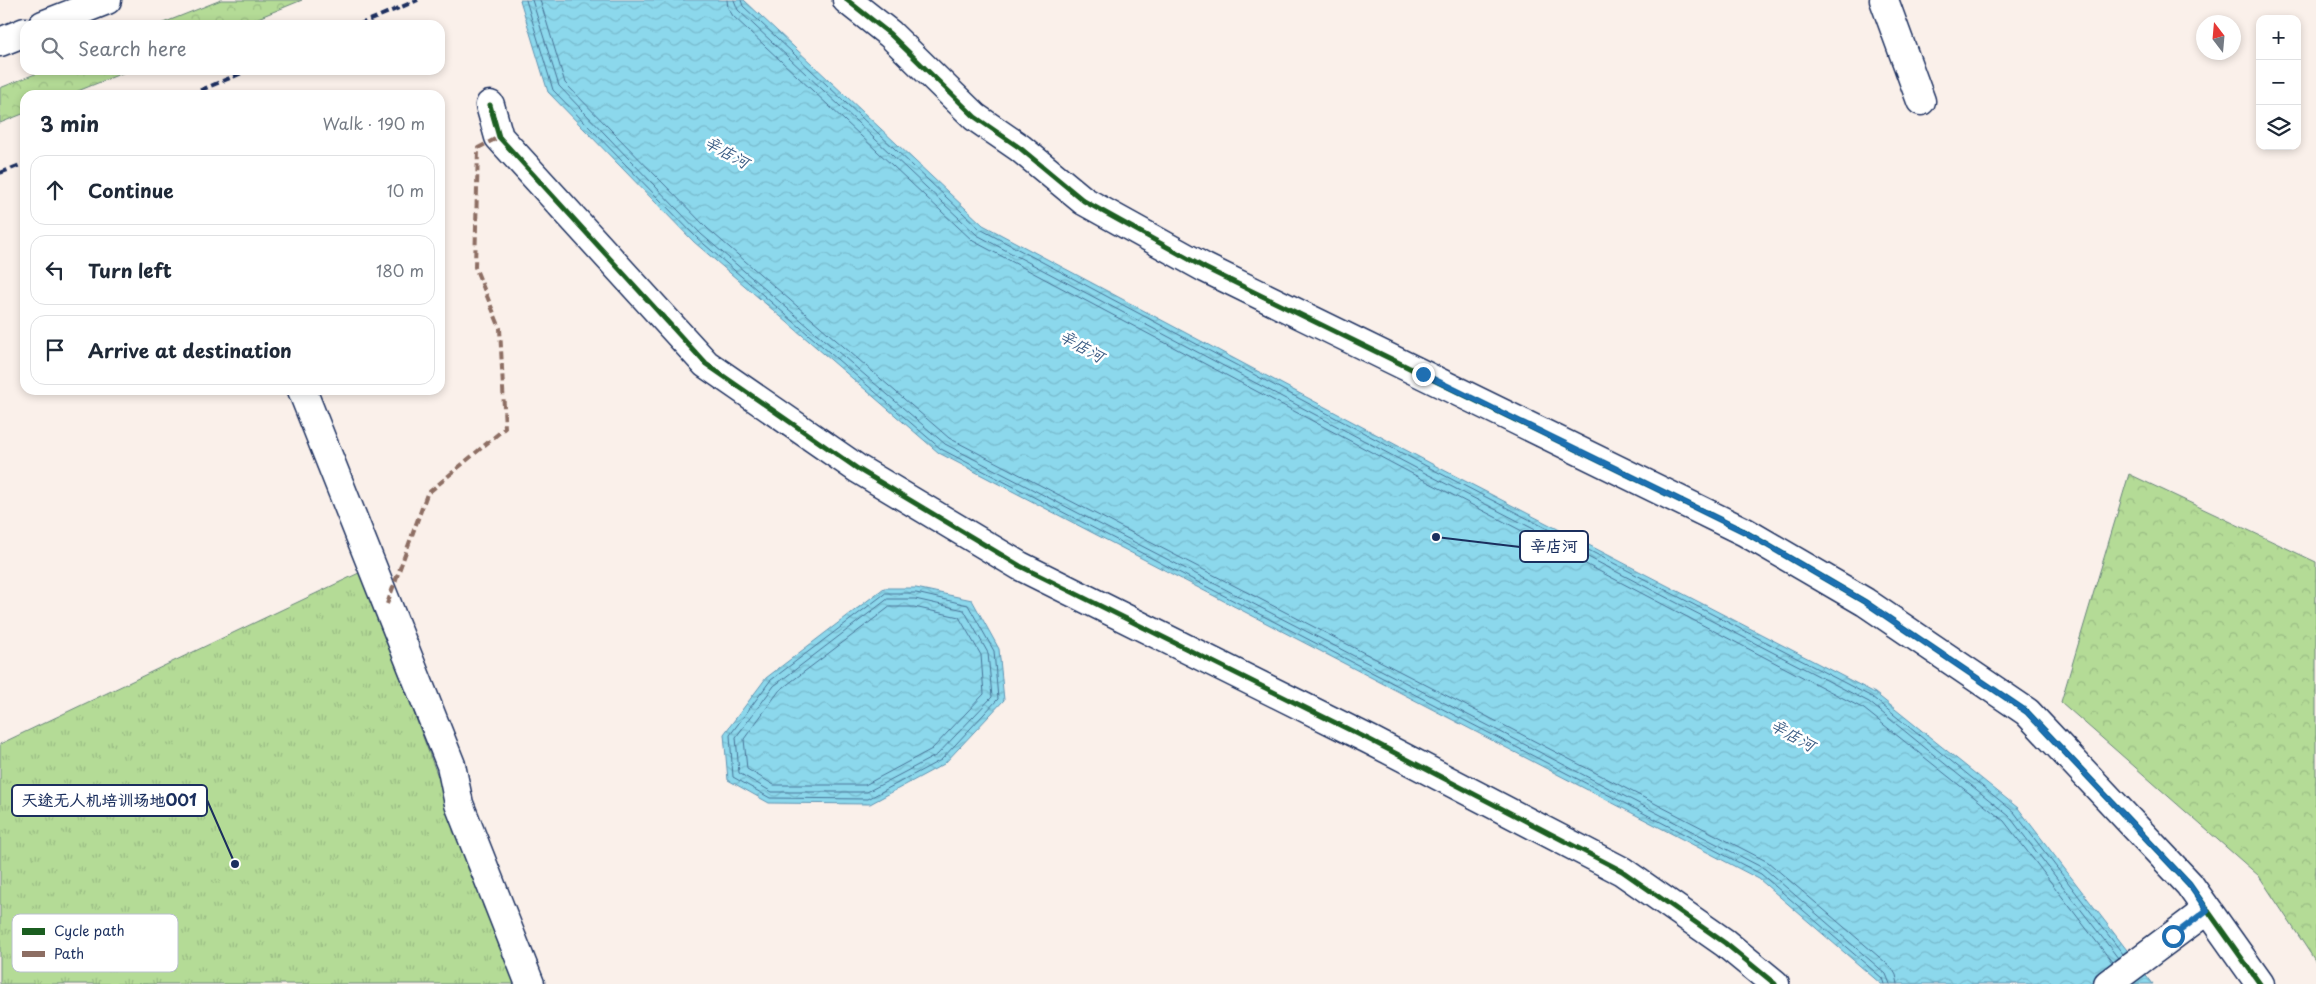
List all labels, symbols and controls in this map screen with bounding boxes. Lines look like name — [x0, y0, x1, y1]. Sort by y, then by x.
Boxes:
north arrow — [2196, 15, 2241, 60]
map controls — [2256, 15, 2301, 150]
button: + — [2256, 15, 2301, 60]
search box — [20, 20, 445, 75]
icon: search — [38, 34, 66, 62]
text: Search here — [78, 34, 187, 62]
button: − — [2256, 60, 2301, 105]
button: layers — [2256, 105, 2301, 150]
text: 3 min — [40, 107, 99, 139]
text: Walk · 190 m — [323, 111, 425, 135]
water label: 辛店河 — [701, 129, 757, 175]
icon: ahead — [41, 176, 69, 204]
text: Continue — [88, 176, 174, 204]
text: 10 m — [387, 178, 424, 202]
icon: left — [41, 256, 69, 284]
text: Turn left — [88, 256, 172, 284]
text: 180 m — [376, 258, 424, 282]
water label: 辛店河 — [1056, 323, 1112, 369]
icon: arrive — [41, 336, 69, 364]
text: Arrive at destination — [88, 336, 292, 364]
route end — [1412, 363, 1435, 386]
callout: 辛店河 — [1520, 531, 1588, 562]
text: 辛店河 — [1530, 533, 1578, 557]
water label: 辛店河 — [1767, 712, 1823, 758]
callout: 天途无人机培训场地001 — [12, 785, 207, 816]
text: 天途无人机培训场地001 — [21, 787, 197, 811]
legend — [12, 914, 178, 972]
text: Cycle path — [54, 920, 125, 941]
route start — [2162, 925, 2185, 948]
text: Path — [54, 943, 84, 964]

